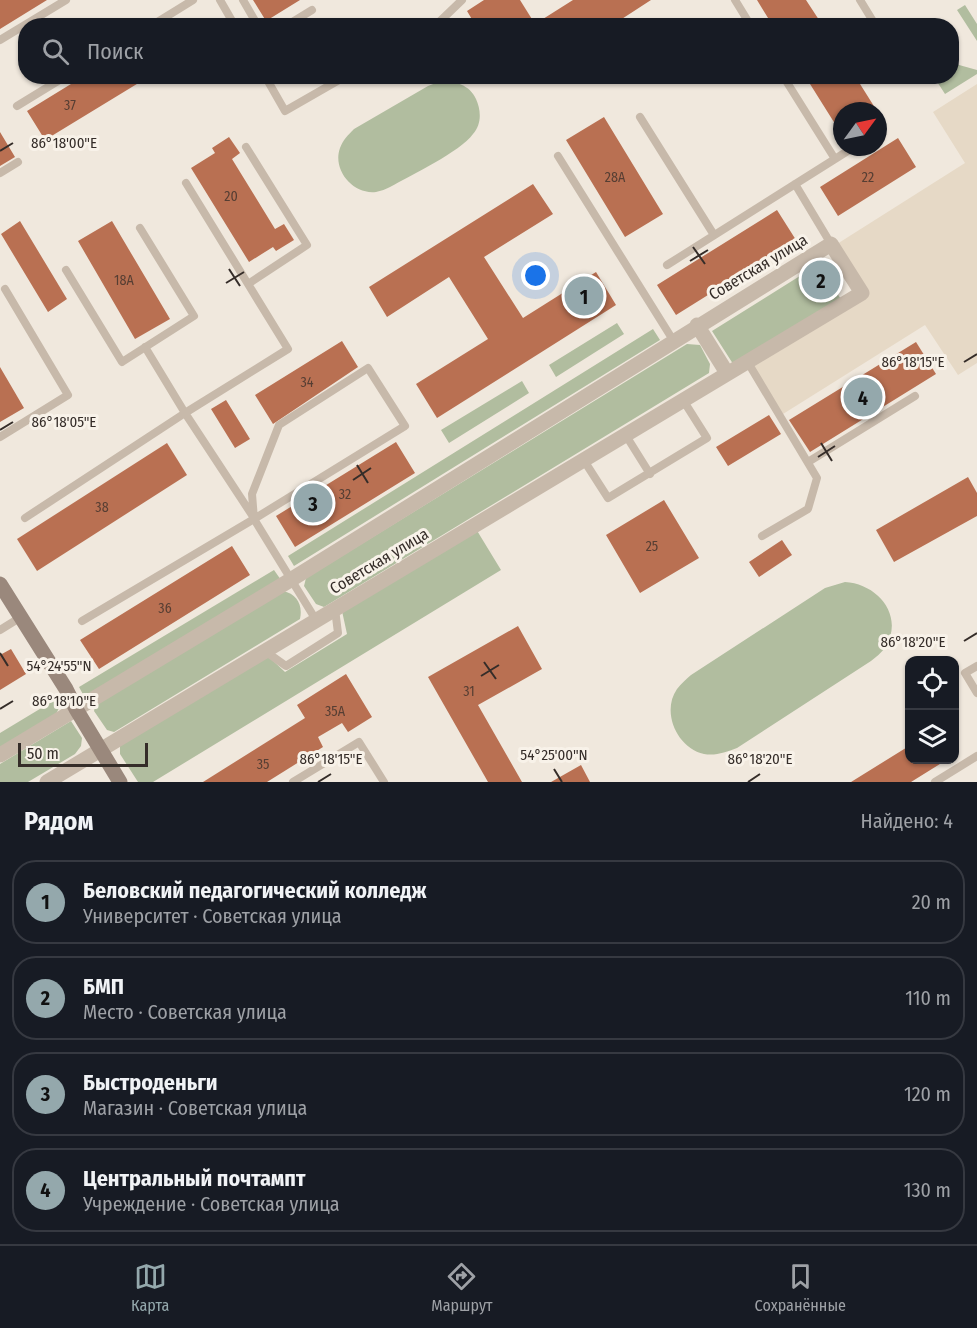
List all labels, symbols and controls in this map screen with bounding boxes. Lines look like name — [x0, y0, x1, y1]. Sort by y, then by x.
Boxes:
search box — [18, 18, 959, 84]
icon: search — [39, 35, 72, 68]
text: Поиск — [87, 38, 143, 65]
house number: 37 — [64, 97, 76, 114]
north arrow — [833, 102, 887, 156]
text: 86°18'00"E — [31, 134, 97, 152]
house number: 28А — [605, 169, 626, 186]
house number: 22 — [862, 169, 874, 186]
house number: 20 — [224, 188, 238, 205]
street label: Советская улица — [705, 230, 811, 304]
pin: 2 — [802, 258, 840, 302]
your location — [521, 261, 550, 290]
house number: 18А — [114, 272, 135, 289]
pin: 1 — [564, 274, 604, 318]
text: 86°18'15"E — [882, 353, 944, 371]
house number: 34 — [300, 374, 314, 391]
pin: 4 — [844, 374, 882, 420]
text: 86°18'05"E — [32, 413, 96, 431]
pin: 3 — [294, 480, 332, 526]
house number: 32 — [339, 486, 351, 503]
house number: 38 — [95, 499, 109, 516]
street label: Советская улица — [326, 524, 432, 598]
house number: 25 — [646, 538, 658, 555]
house number: 36 — [158, 600, 172, 617]
text: 86°18'20"E — [881, 633, 945, 651]
map controls — [905, 656, 959, 764]
button: locate — [905, 656, 959, 710]
text: 54°24'55"N — [26, 657, 92, 675]
house number: 31 — [463, 683, 475, 700]
text: 86°18'10"E — [32, 692, 96, 710]
house number: 35А — [325, 703, 346, 720]
button: layers — [905, 710, 959, 764]
scale bar — [18, 740, 148, 768]
text: 50 m — [27, 744, 59, 763]
text: 54°25'00"N — [520, 746, 588, 764]
text: 86°18'15"E — [300, 750, 362, 768]
text: 86°18'20"E — [728, 750, 792, 768]
house number: 35 — [257, 756, 269, 773]
text: Рядом — [24, 806, 93, 837]
text: Найдено: 4 — [861, 809, 953, 833]
text: Беловский педагогический колледж — [83, 877, 426, 904]
text: 1 — [41, 890, 50, 914]
text: 20 m — [912, 890, 951, 914]
text: Университет · Советская улица — [83, 904, 342, 928]
text: БМП — [83, 973, 124, 1000]
text: 2 — [41, 986, 50, 1010]
text: 110 m — [905, 986, 951, 1010]
text: Место · Советская улица — [83, 1000, 287, 1024]
text: Быстроденьги — [83, 1069, 218, 1096]
text: 3 — [41, 1082, 50, 1106]
text: 120 m — [904, 1082, 951, 1106]
text: Магазин · Советская улица — [83, 1096, 307, 1120]
text: Центральный почтампт — [83, 1165, 305, 1192]
text: 4 — [40, 1178, 51, 1202]
text: 130 m — [904, 1178, 951, 1202]
text: Учреждение · Советская улица — [83, 1192, 340, 1216]
tab: Карта — [131, 1260, 169, 1315]
tab: Маршрут — [431, 1260, 493, 1315]
tab: Сохранённые — [755, 1260, 846, 1315]

